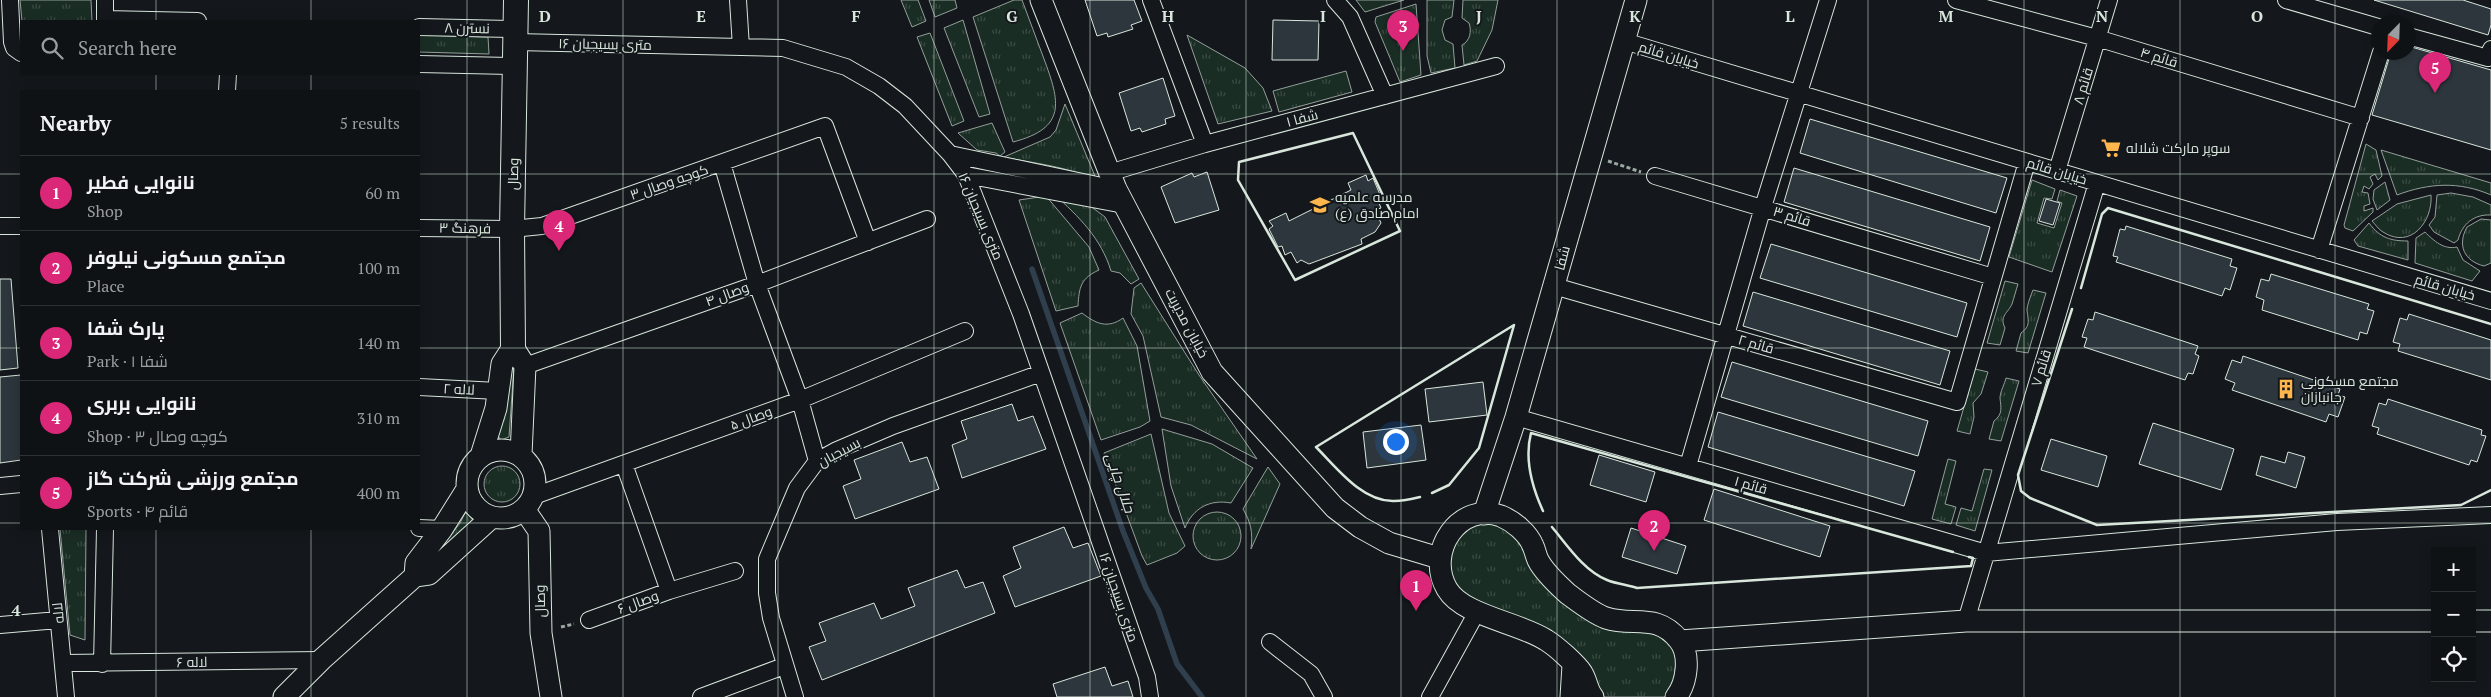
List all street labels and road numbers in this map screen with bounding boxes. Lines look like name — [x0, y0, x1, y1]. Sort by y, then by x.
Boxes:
street label: نسترن ۸ — [444, 18, 490, 37]
street label: ۱۶ متری بسیجیان — [558, 33, 652, 54]
street label: خیابان قائم — [1636, 36, 1702, 74]
street label: قائم ۴ — [2138, 42, 2180, 72]
street label: قائم ۸ — [2068, 65, 2098, 107]
street label: شفا ۱ — [1284, 104, 1320, 131]
street label: خیابان قائم — [2024, 152, 2090, 190]
street label: وصال — [503, 158, 522, 190]
street label: کوچه وصال ۳ — [627, 159, 711, 205]
street label: ۱۶ متری بسیجیان — [954, 169, 1008, 263]
street label: قائم ۳ — [1771, 201, 1813, 231]
street label: فرهنگ ۳ — [439, 218, 491, 237]
street label: شفا — [1549, 244, 1574, 272]
street label: خیابان قائم — [2412, 269, 2478, 305]
street label: وصال ۴ — [702, 277, 751, 310]
street label: خیابان مدیریت — [1161, 285, 1214, 361]
street label: قائم ۲ — [1736, 329, 1776, 359]
street label: قائم ۷ — [2026, 347, 2056, 389]
street label: لاله ۲ — [443, 378, 475, 399]
street label: وصال ۵ — [727, 401, 775, 434]
street label: بسیجیان — [814, 432, 863, 471]
street label: قائم ۱ — [1732, 471, 1770, 499]
street label: ۱۶ متری بسیجیان — [1095, 550, 1144, 644]
street label: وصال — [530, 585, 549, 617]
street label: وصال ۶ — [615, 585, 661, 618]
street label: لاله — [47, 602, 68, 624]
street label: لاله ۶ — [176, 652, 208, 671]

